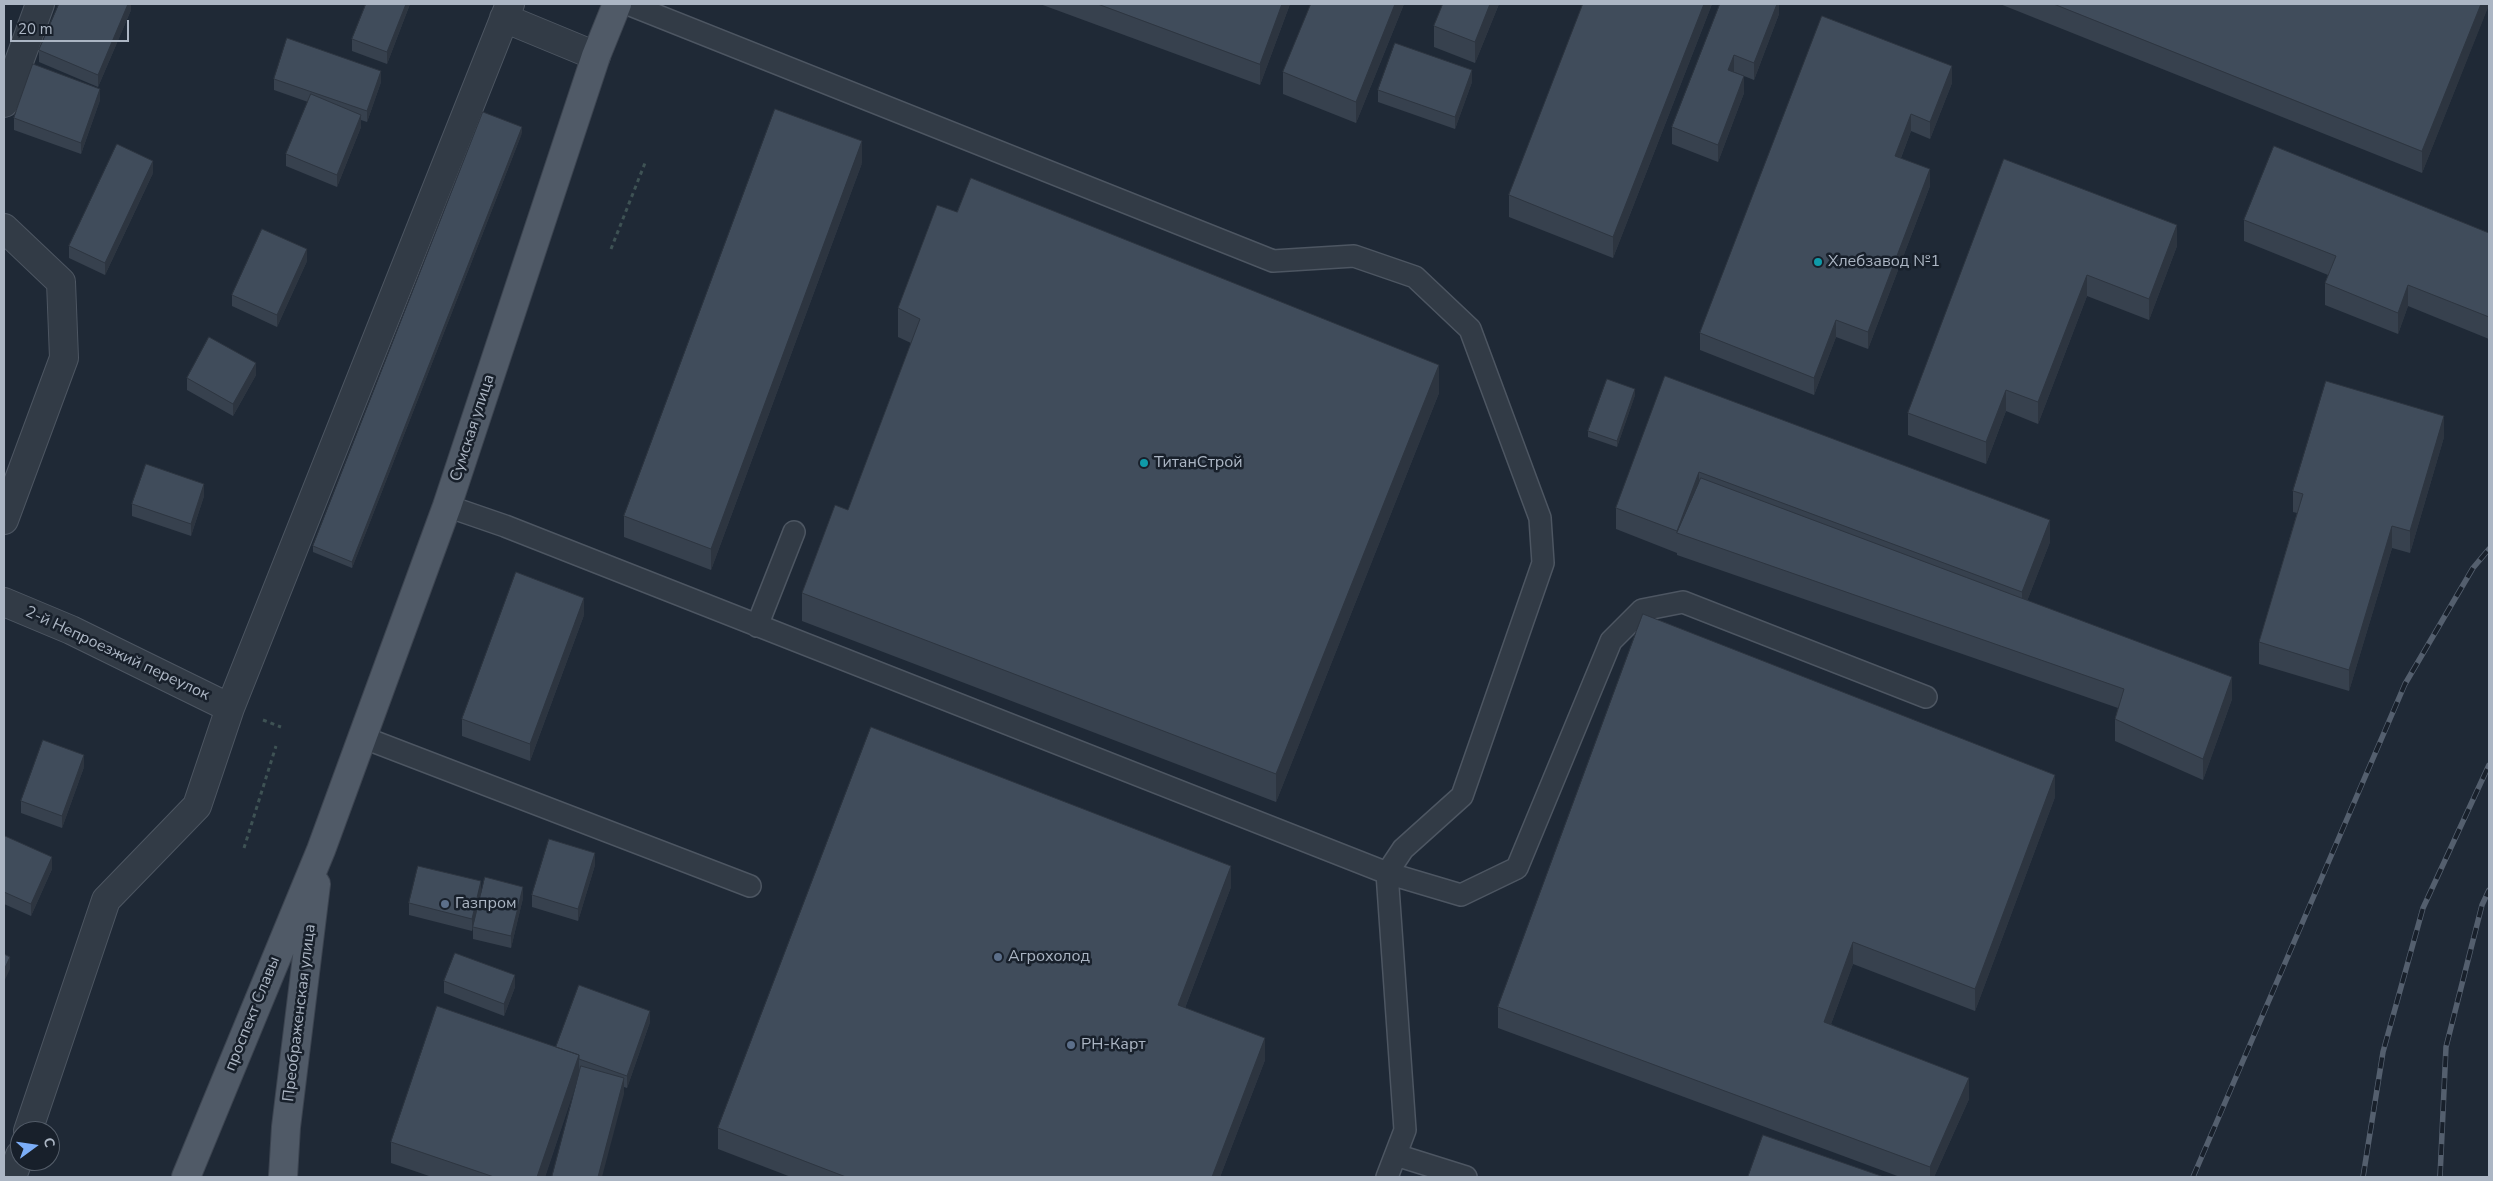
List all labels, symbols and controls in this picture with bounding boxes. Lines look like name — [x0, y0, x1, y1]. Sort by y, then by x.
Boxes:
scale bar — [12, 10, 131, 42]
text: 20 m — [18, 19, 53, 39]
place label: Хлебзавод №1 — [1828, 252, 1940, 272]
marker: Хлебзавод №1 — [1812, 256, 1824, 268]
street label: Сумская улица — [447, 372, 499, 484]
place label: ТитанСтрой — [1154, 453, 1243, 473]
marker: ТитанСтрой — [1138, 457, 1150, 469]
street label: 2-й Непроезжий переулок — [22, 603, 212, 705]
place label: Газпром — [455, 894, 517, 914]
marker: Газпром — [439, 898, 451, 910]
street label: Преображенская улица — [280, 923, 320, 1103]
place label: Агрохолод — [1008, 947, 1090, 967]
marker: Агрохолод — [992, 951, 1004, 963]
street label: проспект Славы — [221, 954, 285, 1074]
place label: РН-Карт — [1081, 1035, 1146, 1055]
marker: РН-Карт — [1065, 1039, 1077, 1051]
north arrow — [10, 1121, 60, 1171]
text: С — [39, 1136, 59, 1149]

